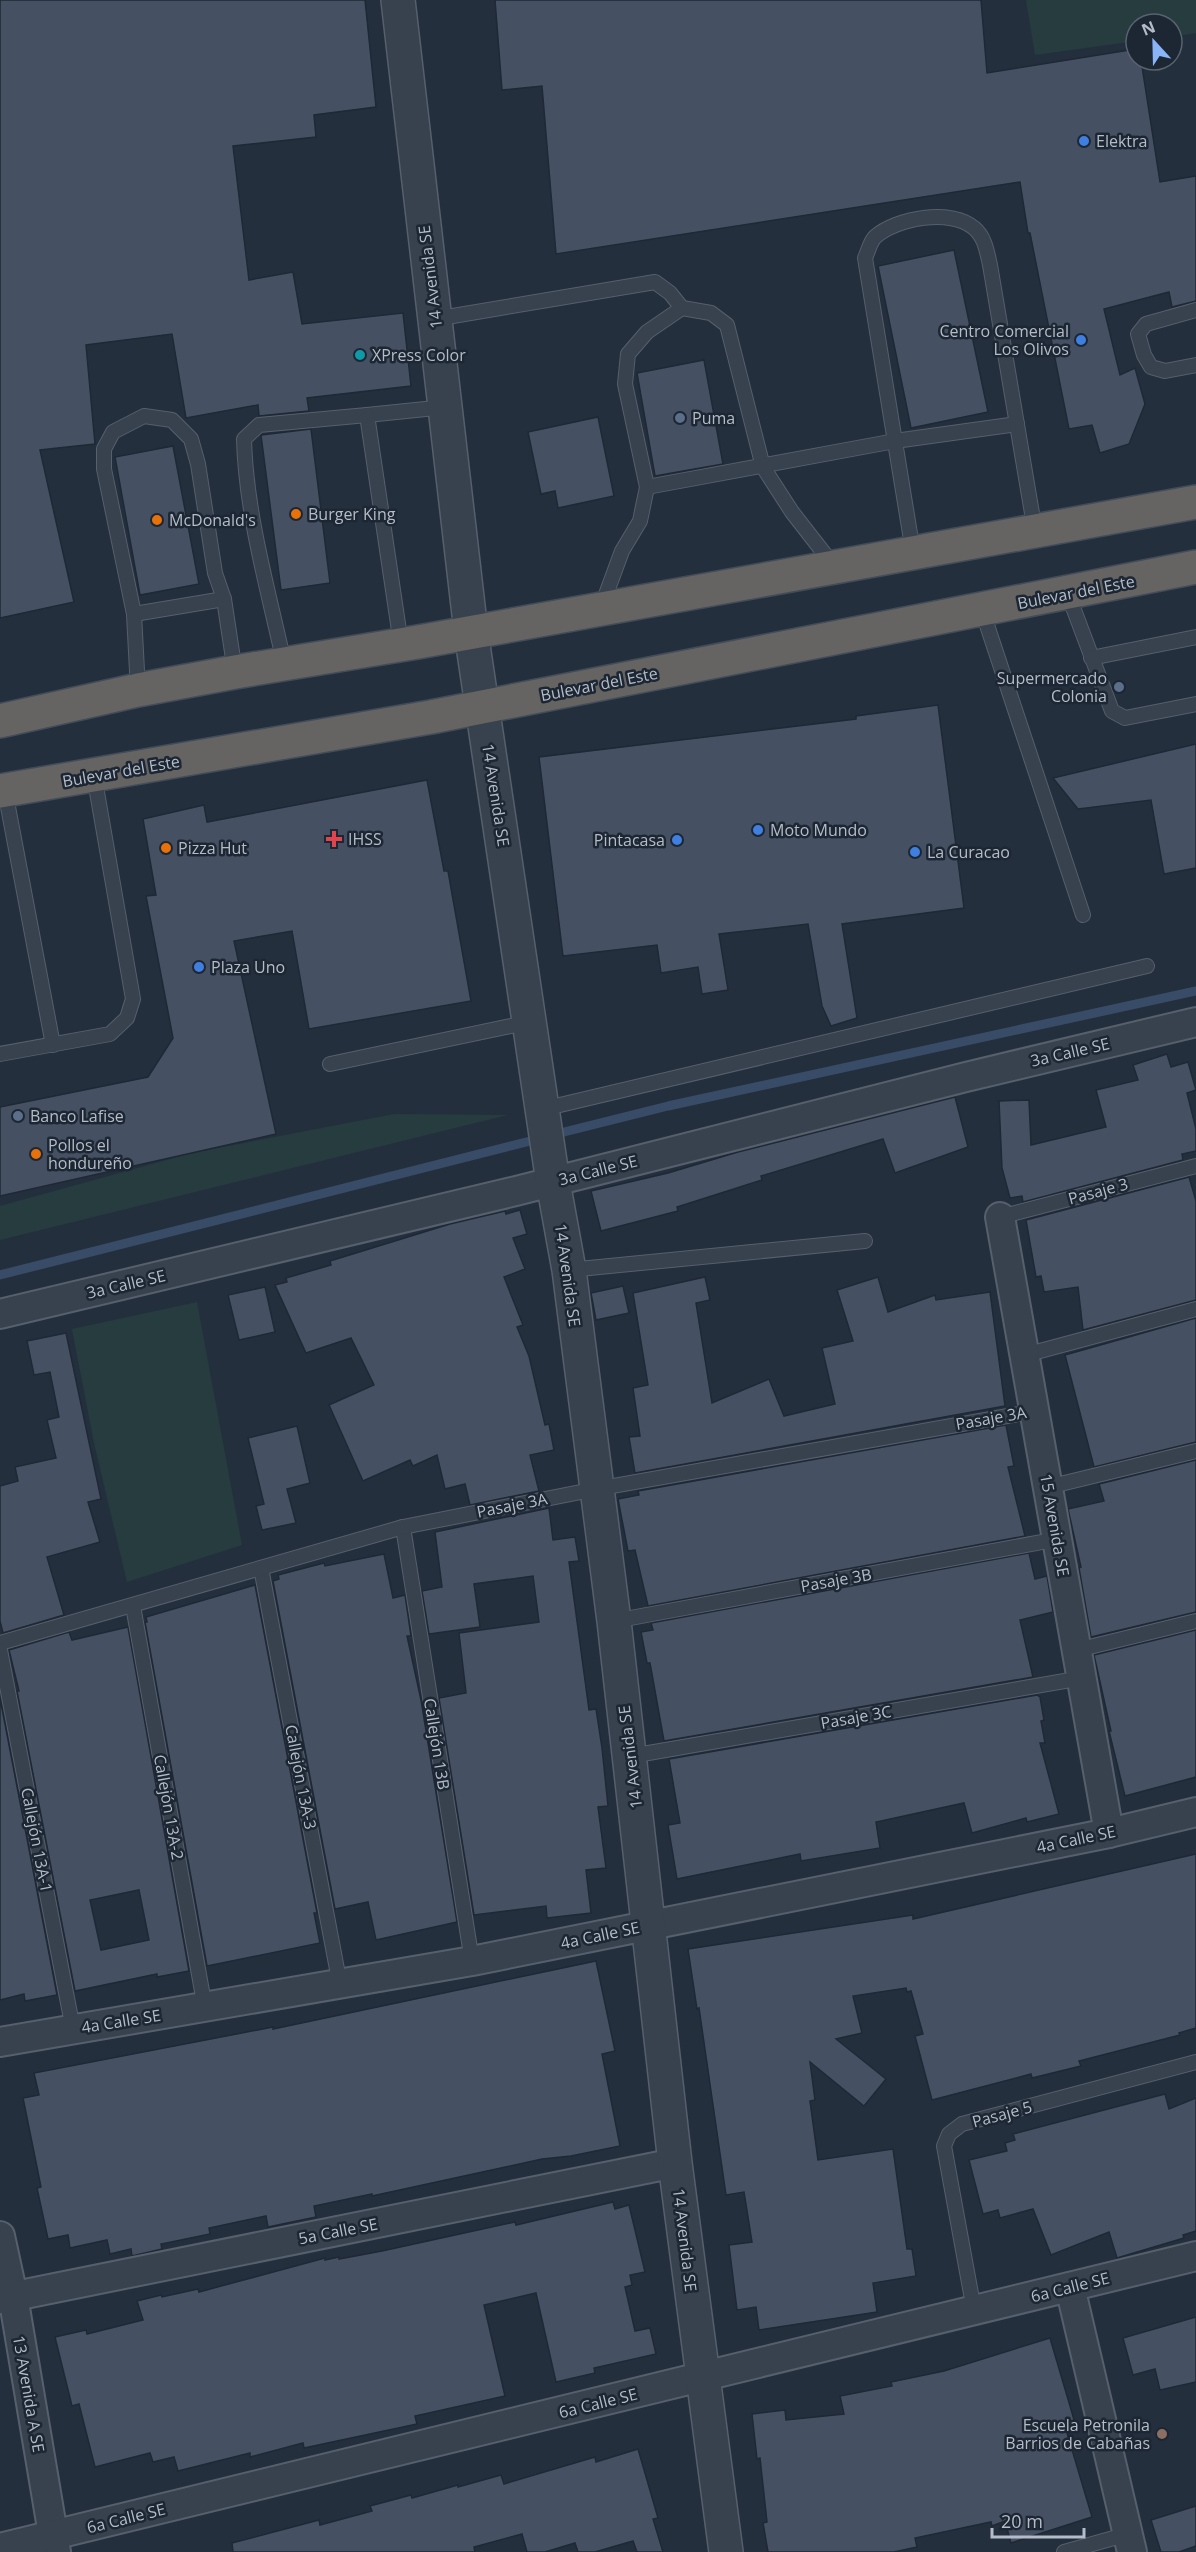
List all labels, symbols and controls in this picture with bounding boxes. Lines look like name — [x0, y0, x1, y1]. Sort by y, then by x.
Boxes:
north arrow — [1124, 12, 1184, 72]
text: N — [1138, 15, 1159, 41]
place label: Elektra — [1096, 130, 1147, 152]
marker: Elektra — [1077, 134, 1091, 148]
street label: 14 Avenida SE — [413, 224, 447, 330]
place label: Centro Comercial Los Olivos — [939, 320, 1069, 360]
marker: Centro Comercial Los Olivos — [1074, 333, 1088, 347]
place label: XPress Color — [372, 344, 466, 366]
marker: XPress Color — [353, 348, 367, 362]
place label: Puma — [692, 407, 735, 429]
marker: Puma — [673, 411, 687, 425]
place label: Burger King — [308, 503, 396, 525]
marker: Burger King — [289, 507, 303, 521]
place label: McDonald's — [169, 509, 256, 531]
marker: McDonald's — [150, 513, 164, 527]
street label: Bulevar del Este — [1016, 570, 1136, 614]
street label: Bulevar del Este — [539, 662, 659, 706]
place label: Supermercado Colonia — [997, 667, 1107, 707]
marker: Supermercado Colonia — [1112, 680, 1126, 694]
street label: 14 Avenida SE — [477, 742, 515, 848]
street label: Bulevar del Este — [61, 750, 181, 792]
place label: Moto Mundo — [770, 819, 867, 841]
marker: Moto Mundo — [751, 823, 765, 837]
place label: IHSS — [348, 828, 382, 850]
place label: Pintacasa — [594, 829, 665, 851]
marker: IHSS — [325, 830, 343, 848]
marker: Pintacasa — [670, 833, 684, 847]
place label: Pizza Hut — [178, 837, 247, 859]
marker: Pizza Hut — [159, 841, 173, 855]
place label: La Curacao — [927, 841, 1010, 863]
marker: La Curacao — [908, 845, 922, 859]
place label: Plaza Uno — [211, 956, 285, 978]
marker: Plaza Uno — [192, 960, 206, 974]
street label: 3a Calle SE — [1029, 1032, 1111, 1072]
place label: Banco Lafise — [30, 1105, 124, 1127]
marker: Banco Lafise — [11, 1109, 25, 1123]
place label: Pollos el hondureño — [48, 1134, 132, 1174]
marker: Pollos el hondureño — [29, 1147, 43, 1161]
street label: 3a Calle SE — [557, 1150, 639, 1190]
street label: Pasaje 3 — [1066, 1172, 1130, 1210]
street label: 14 Avenida SE — [550, 1222, 586, 1328]
street label: 3a Calle SE — [85, 1264, 167, 1304]
street label: Pasaje 3A — [954, 1401, 1029, 1435]
street label: 15 Avenida SE — [1035, 1472, 1075, 1578]
street label: Pasaje 3A — [475, 1487, 550, 1523]
street label: Pasaje 3B — [799, 1563, 873, 1597]
street label: Callejón 13B — [419, 1697, 455, 1791]
street label: Pasaje 3C — [819, 1700, 893, 1734]
street label: 14 Avenida SE — [613, 1704, 647, 1810]
street label: Callejón 13A-3 — [280, 1723, 322, 1831]
street label: Callejón 13A-2 — [149, 1753, 189, 1861]
street label: Callejón 13A-1 — [16, 1786, 58, 1894]
street label: 4a Calle SE — [1035, 1820, 1117, 1858]
street label: 4a Calle SE — [559, 1916, 641, 1954]
street label: 4a Calle SE — [80, 2004, 162, 2038]
street label: Pasaje 5 — [970, 2095, 1034, 2133]
street label: 14 Avenida SE — [668, 2187, 702, 2293]
street label: 5a Calle SE — [297, 2213, 379, 2249]
street label: 6a Calle SE — [1029, 2267, 1111, 2307]
street label: 13 Avenida A SE — [8, 2334, 50, 2454]
street label: 6a Calle SE — [557, 2383, 639, 2423]
place label: Escuela Petronila Barrios de Cabañas — [1005, 2414, 1150, 2454]
marker: Escuela Petronila Barrios de Cabañas — [1155, 2427, 1169, 2441]
street label: 6a Calle SE — [85, 2498, 167, 2538]
scale bar — [992, 2501, 1084, 2539]
text: 20 m — [1001, 2509, 1043, 2533]

